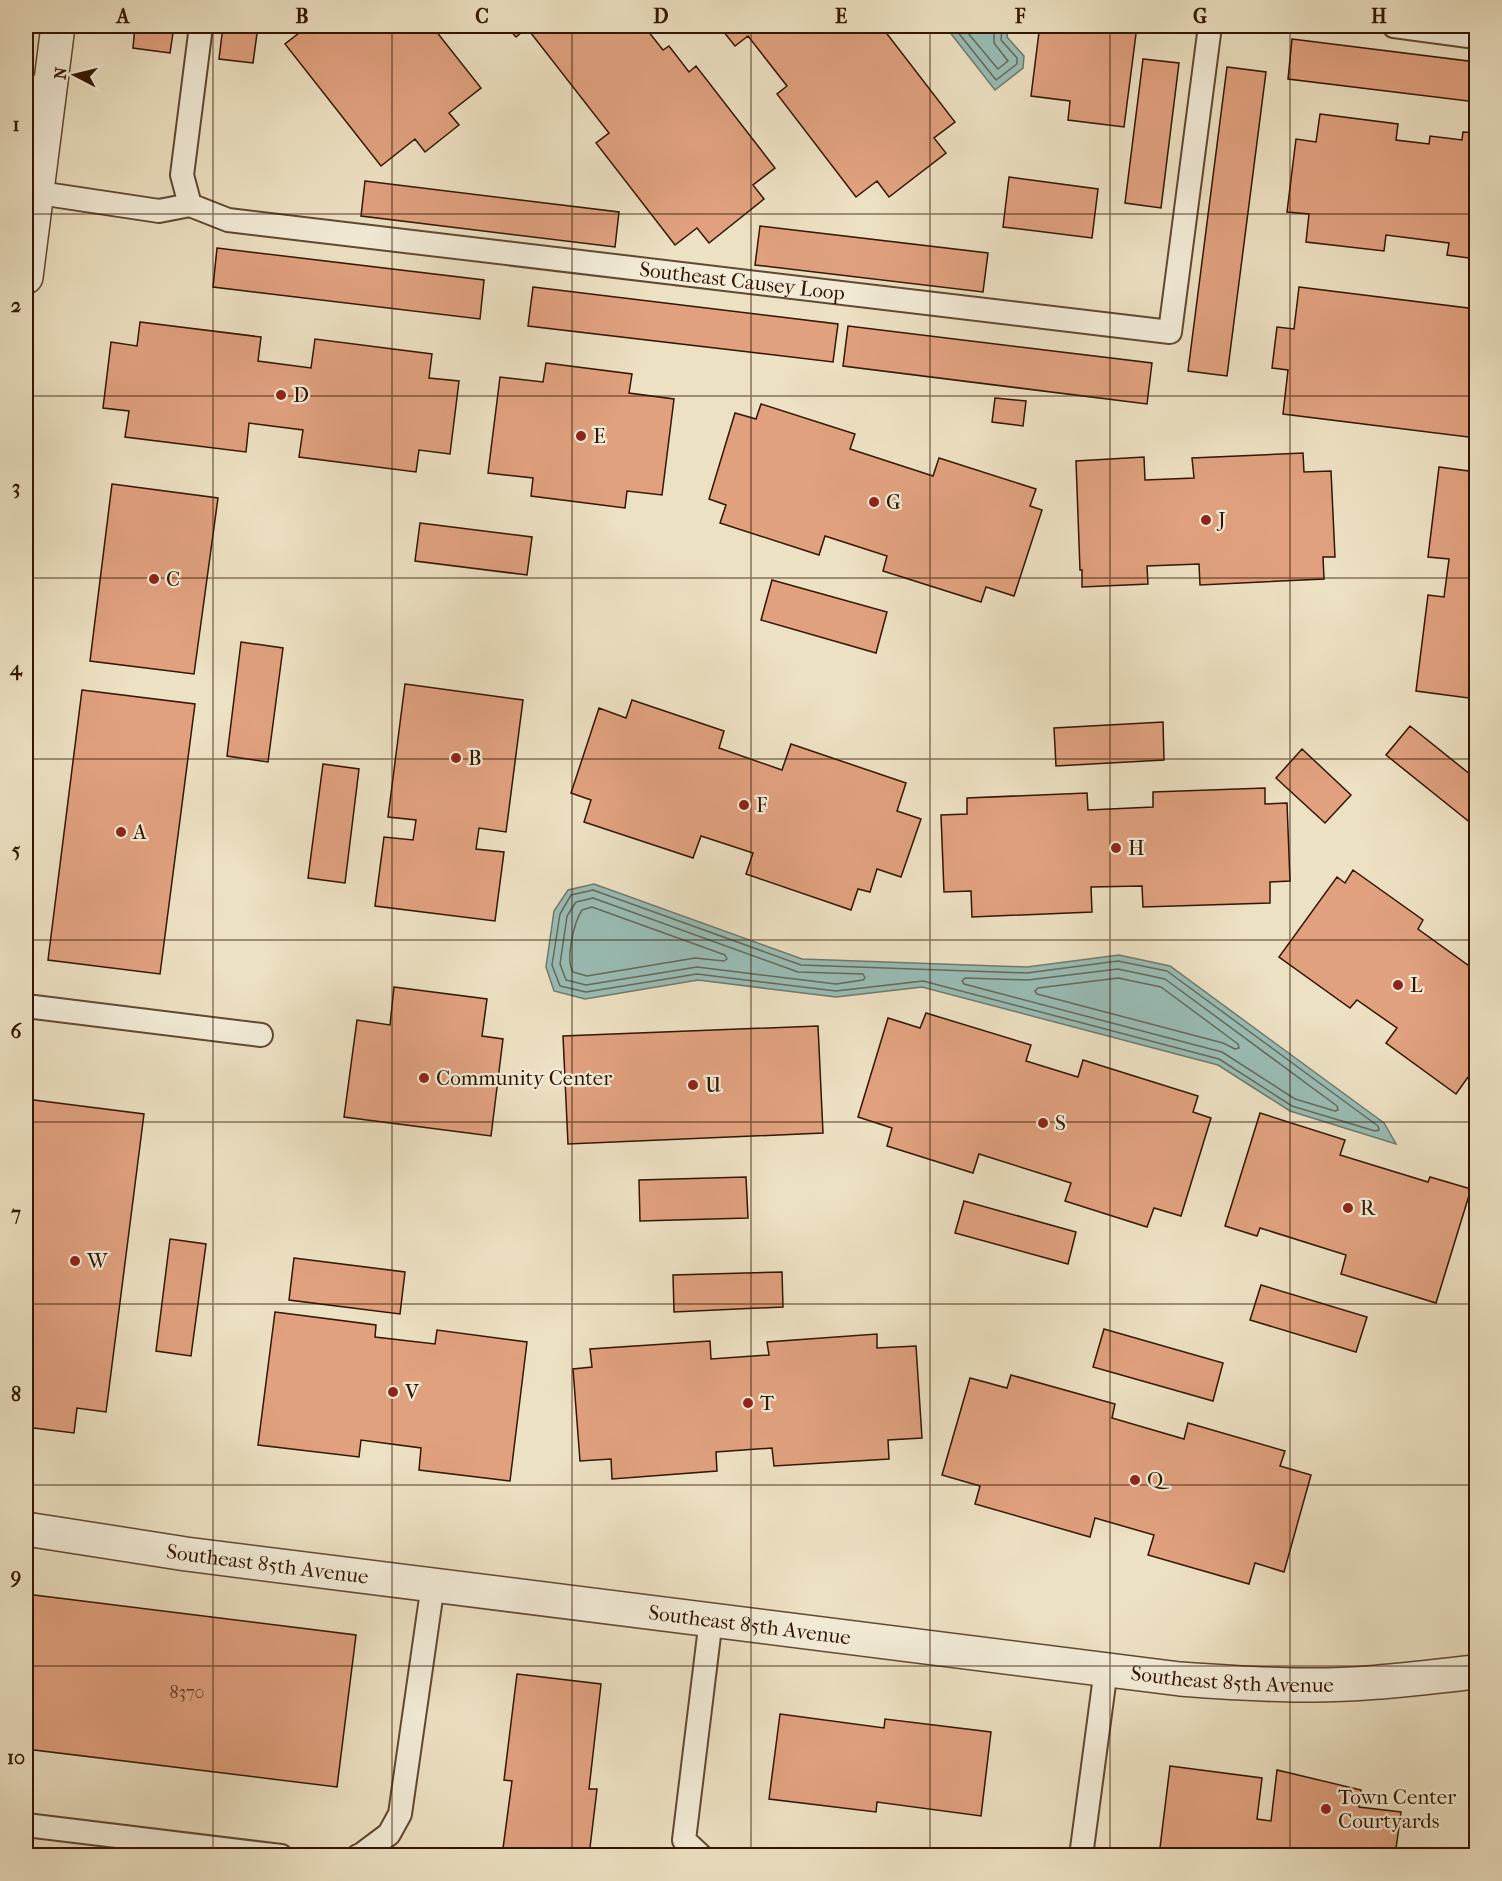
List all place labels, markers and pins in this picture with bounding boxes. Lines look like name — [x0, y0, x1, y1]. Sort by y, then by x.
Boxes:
place label: D — [293, 383, 309, 407]
marker: D — [274, 388, 288, 402]
place label: E — [593, 424, 606, 448]
marker: E — [574, 429, 588, 443]
place label: G — [886, 490, 901, 514]
marker: G — [867, 495, 881, 509]
place label: J — [1216, 508, 1226, 532]
marker: J — [1199, 513, 1213, 527]
place label: C — [166, 567, 180, 591]
marker: C — [147, 572, 161, 586]
place label: B — [468, 746, 482, 770]
marker: B — [449, 751, 463, 765]
place label: F — [756, 793, 767, 817]
marker: F — [737, 798, 751, 812]
place label: A — [132, 820, 147, 844]
marker: A — [114, 825, 128, 839]
place label: H — [1128, 836, 1145, 860]
marker: H — [1109, 841, 1123, 855]
place label: L — [1410, 973, 1423, 997]
marker: L — [1391, 978, 1405, 992]
place label: Community Center — [436, 1066, 612, 1090]
marker: Community Center — [417, 1071, 431, 1085]
place label: U — [705, 1073, 722, 1097]
marker: U — [686, 1078, 700, 1092]
place label: S — [1055, 1111, 1066, 1135]
marker: S — [1036, 1116, 1050, 1130]
place label: R — [1360, 1196, 1376, 1220]
marker: R — [1341, 1201, 1355, 1215]
place label: W — [86, 1249, 109, 1273]
marker: W — [68, 1254, 82, 1268]
place label: V — [404, 1380, 420, 1404]
marker: V — [386, 1385, 400, 1399]
place label: T — [760, 1391, 775, 1415]
marker: T — [741, 1396, 755, 1410]
place label: Q — [1147, 1468, 1170, 1492]
marker: Q — [1128, 1473, 1142, 1487]
place label: Town Center Courtyards — [1338, 1785, 1456, 1833]
marker: Town Center Courtyards — [1319, 1802, 1333, 1816]

